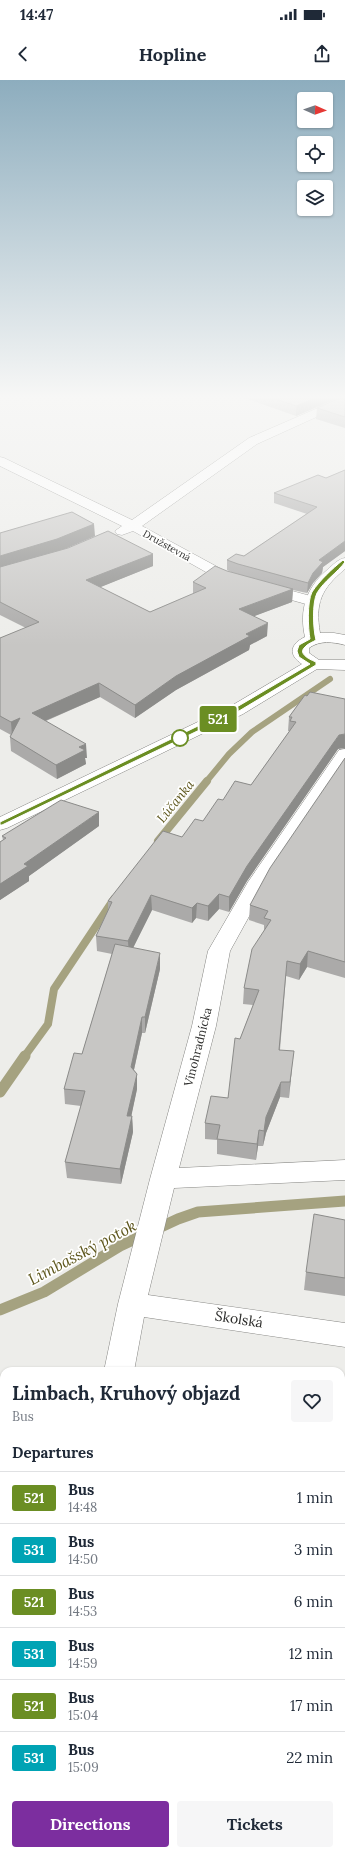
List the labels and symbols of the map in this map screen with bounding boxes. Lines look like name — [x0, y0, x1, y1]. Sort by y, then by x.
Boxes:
north arrow — [297, 92, 333, 128]
street label: Družstevná — [140, 527, 193, 564]
line badge: 521 — [195, 706, 241, 732]
unlabelled marker — [171, 729, 189, 747]
water label: Lúčanka — [153, 776, 198, 826]
street label: Vinohradnícka — [180, 1006, 215, 1089]
water label: Limbašský potok — [24, 1215, 140, 1289]
street label: Školská — [214, 1306, 264, 1332]

